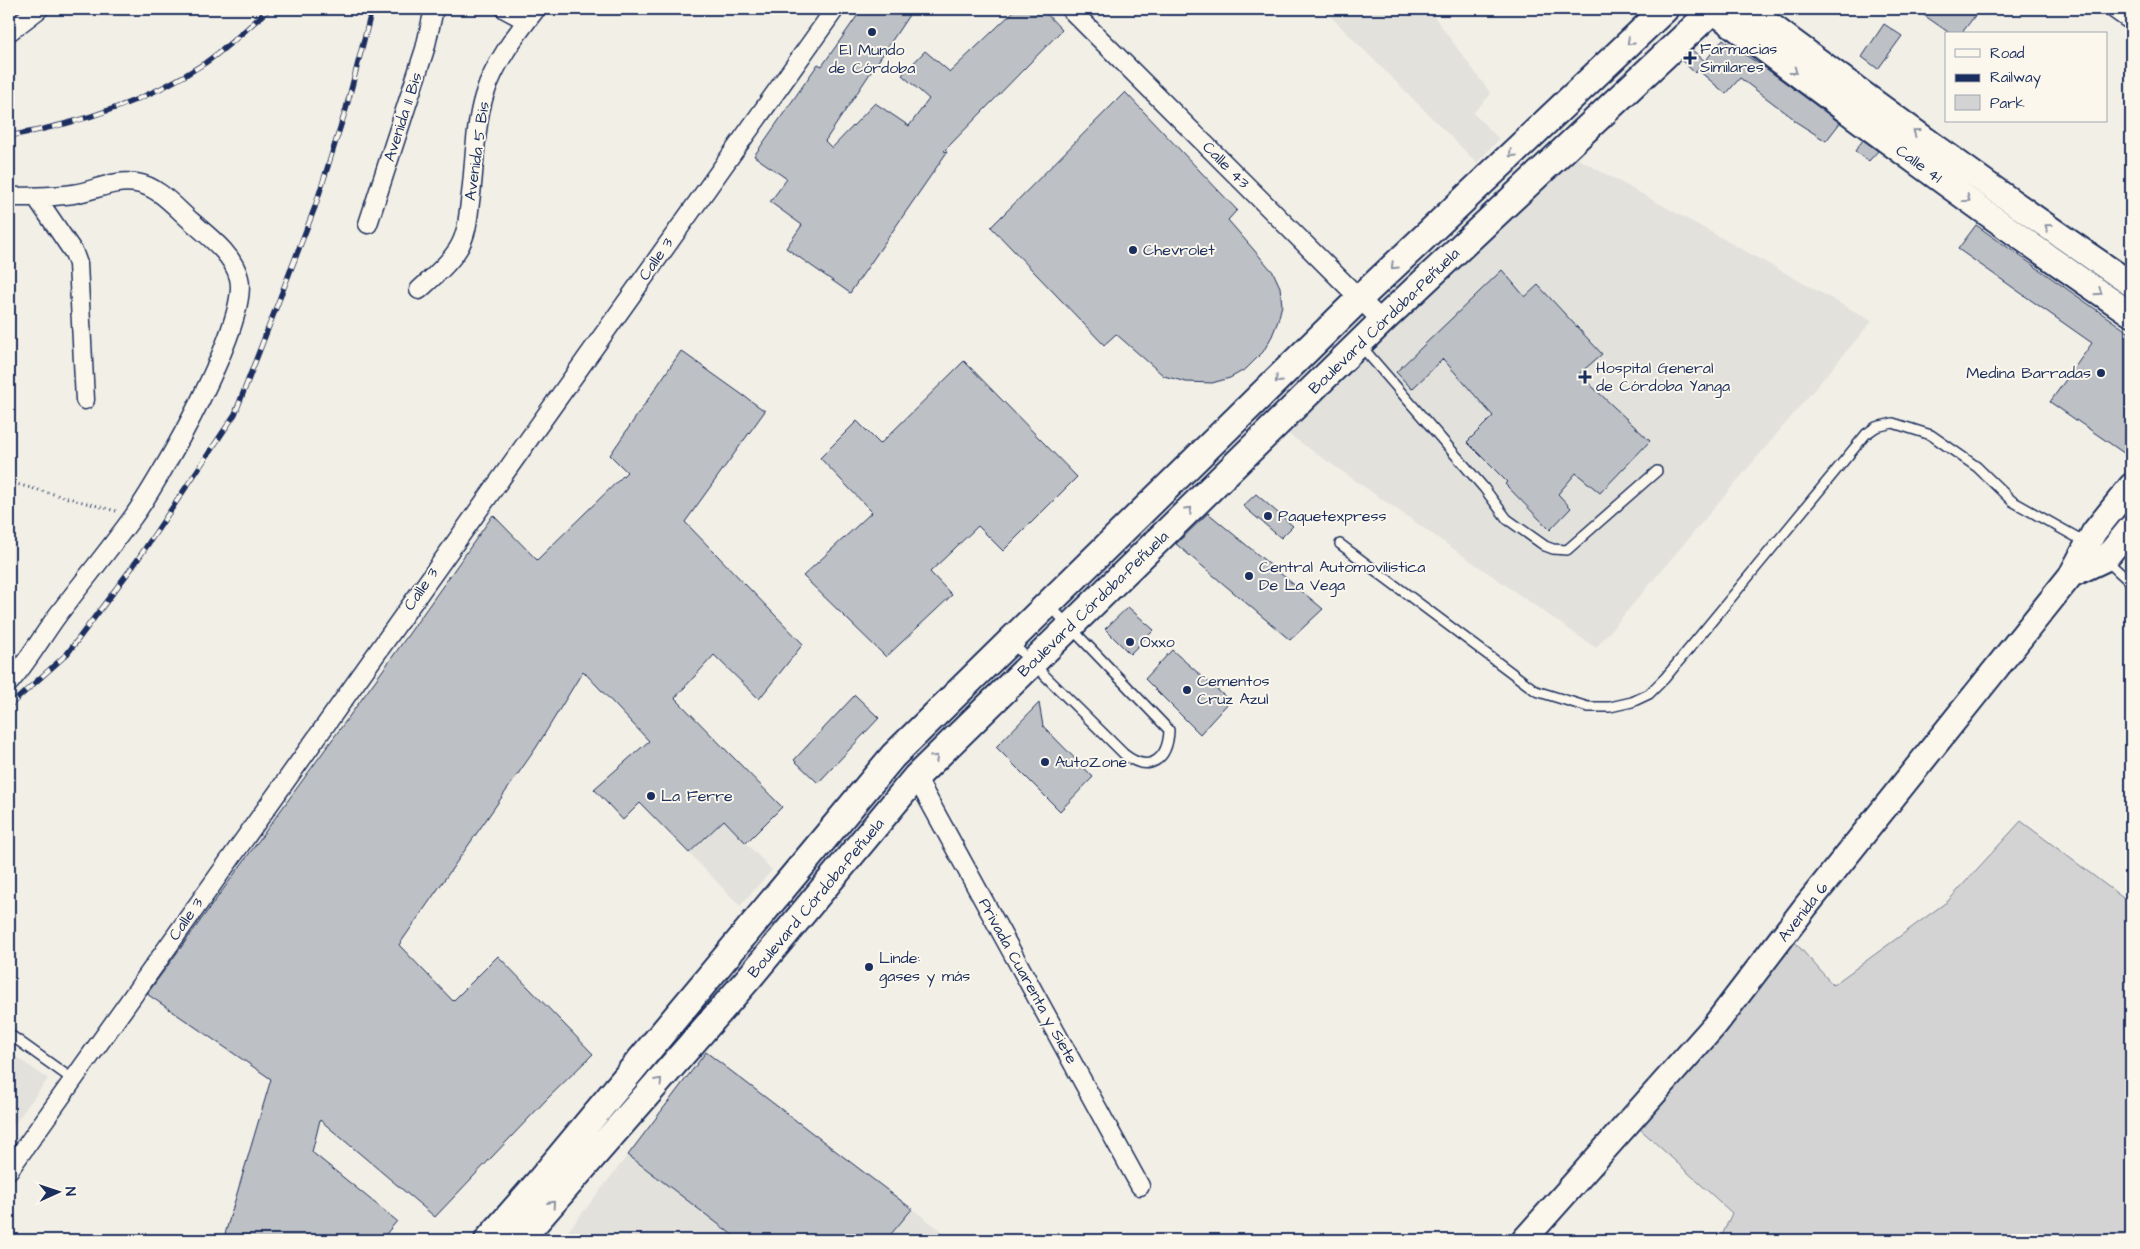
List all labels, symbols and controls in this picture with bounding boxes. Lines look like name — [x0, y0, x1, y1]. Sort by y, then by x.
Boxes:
marker: El Mundo de Córdoba — [866, 26, 878, 38]
legend — [1945, 32, 2108, 122]
one-way arrow — [1627, 36, 1636, 45]
place label: Farmacias Similares — [1700, 38, 1777, 78]
place label: El Mundo de Córdoba — [829, 39, 915, 79]
text: Road — [1990, 43, 2025, 64]
marker: Farmacias Similares — [1684, 52, 1696, 64]
one-way arrow — [1788, 66, 1797, 74]
text: Railway — [1990, 67, 2041, 89]
street label: Avenida 11 Bis — [378, 70, 428, 164]
text: Park — [1990, 93, 2025, 114]
street label: Avenida 5 Bis — [459, 100, 495, 202]
one-way arrow — [1912, 129, 1922, 138]
street label: Calle 43 — [1198, 137, 1254, 193]
street label: Calle 41 — [1891, 140, 1947, 188]
one-way arrow — [1509, 148, 1518, 157]
one-way arrow — [1961, 193, 1971, 202]
one-way arrow — [2044, 224, 2054, 233]
street label: Calle 3 — [633, 233, 679, 285]
place label: Chevrolet — [1143, 239, 1215, 261]
street label: Boulevard Córdoba-Peñuela — [1304, 243, 1464, 399]
marker: Chevrolet — [1127, 244, 1139, 256]
one-way arrow — [1391, 260, 1400, 269]
one-way arrow — [2094, 286, 2103, 296]
place label: Hospital General de Córdoba Yanga — [1596, 357, 1730, 398]
place label: Medina Barradas — [1966, 362, 2091, 384]
marker: Medina Barradas — [2095, 367, 2107, 379]
marker: Hospital General de Córdoba Yanga — [1578, 370, 1592, 384]
one-way arrow — [1275, 374, 1284, 383]
place label: Paquetexpress — [1278, 505, 1386, 527]
one-way arrow — [1183, 507, 1192, 516]
marker: Paquetexpress — [1262, 510, 1274, 522]
street label: Boulevard Córdoba-Peñuela — [1013, 526, 1173, 682]
place label: Central Automovilística De La Vega — [1259, 556, 1425, 597]
street label: Calle 3 — [398, 563, 444, 615]
marker: Central Automovilística De La Vega — [1243, 570, 1255, 582]
place label: Oxxo — [1140, 631, 1175, 653]
marker: Oxxo — [1124, 636, 1136, 648]
place label: Cementos Cruz Azul — [1197, 670, 1270, 710]
marker: Cementos Cruz Azul — [1181, 684, 1193, 696]
place label: AutoZone — [1055, 751, 1127, 773]
one-way arrow — [929, 755, 938, 764]
marker: AutoZone — [1039, 756, 1051, 768]
place label: La Ferre — [661, 785, 733, 807]
marker: La Ferre — [645, 790, 657, 802]
street label: Boulevard Córdoba-Peñuela — [743, 813, 889, 983]
street label: Avenida 6 — [1773, 877, 1833, 947]
street label: Calle 3 — [163, 893, 209, 945]
street label: Privada Cuarenta y Siete — [972, 894, 1083, 1069]
place label: Linde: gases y más — [879, 947, 970, 988]
marker: Linde: gases y más — [863, 961, 875, 973]
one-way arrow — [653, 1078, 662, 1087]
north arrow — [32, 1166, 82, 1216]
text: N — [60, 1186, 80, 1196]
one-way arrow — [546, 1200, 555, 1209]

